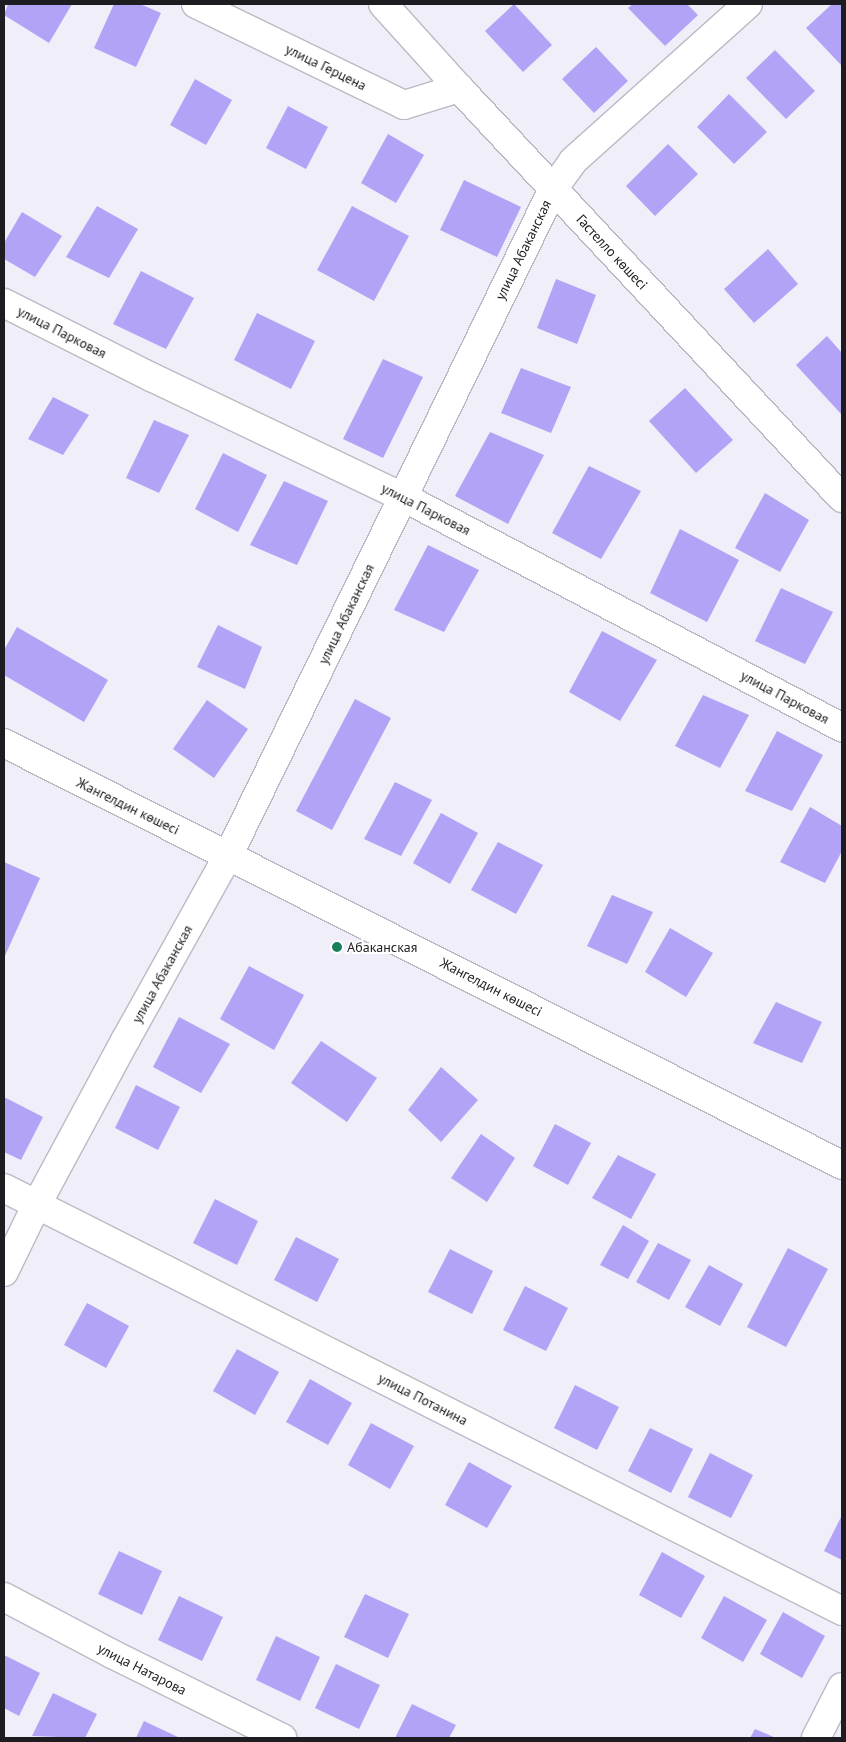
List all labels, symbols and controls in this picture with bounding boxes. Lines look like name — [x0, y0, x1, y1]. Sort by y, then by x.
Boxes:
street label: улица Герцена — [283, 40, 369, 94]
street label: улица Абаканская — [491, 197, 555, 303]
street label: Гастелло көшесі — [573, 211, 651, 293]
street label: улица Парковая — [15, 302, 109, 362]
street label: улица Парковая — [379, 479, 473, 539]
street label: улица Абаканская — [314, 561, 378, 667]
street label: улица Парковая — [738, 667, 832, 727]
street label: Жангелдин көшесі — [74, 774, 182, 838]
street label: улица Абаканская — [128, 922, 196, 1026]
place label: Абаканская — [347, 939, 417, 955]
marker: Абаканская — [331, 941, 343, 953]
street label: Жангелдин көшесі — [437, 954, 545, 1020]
street label: улица Потанина — [375, 1369, 471, 1429]
street label: улица Натарова — [95, 1639, 189, 1699]

